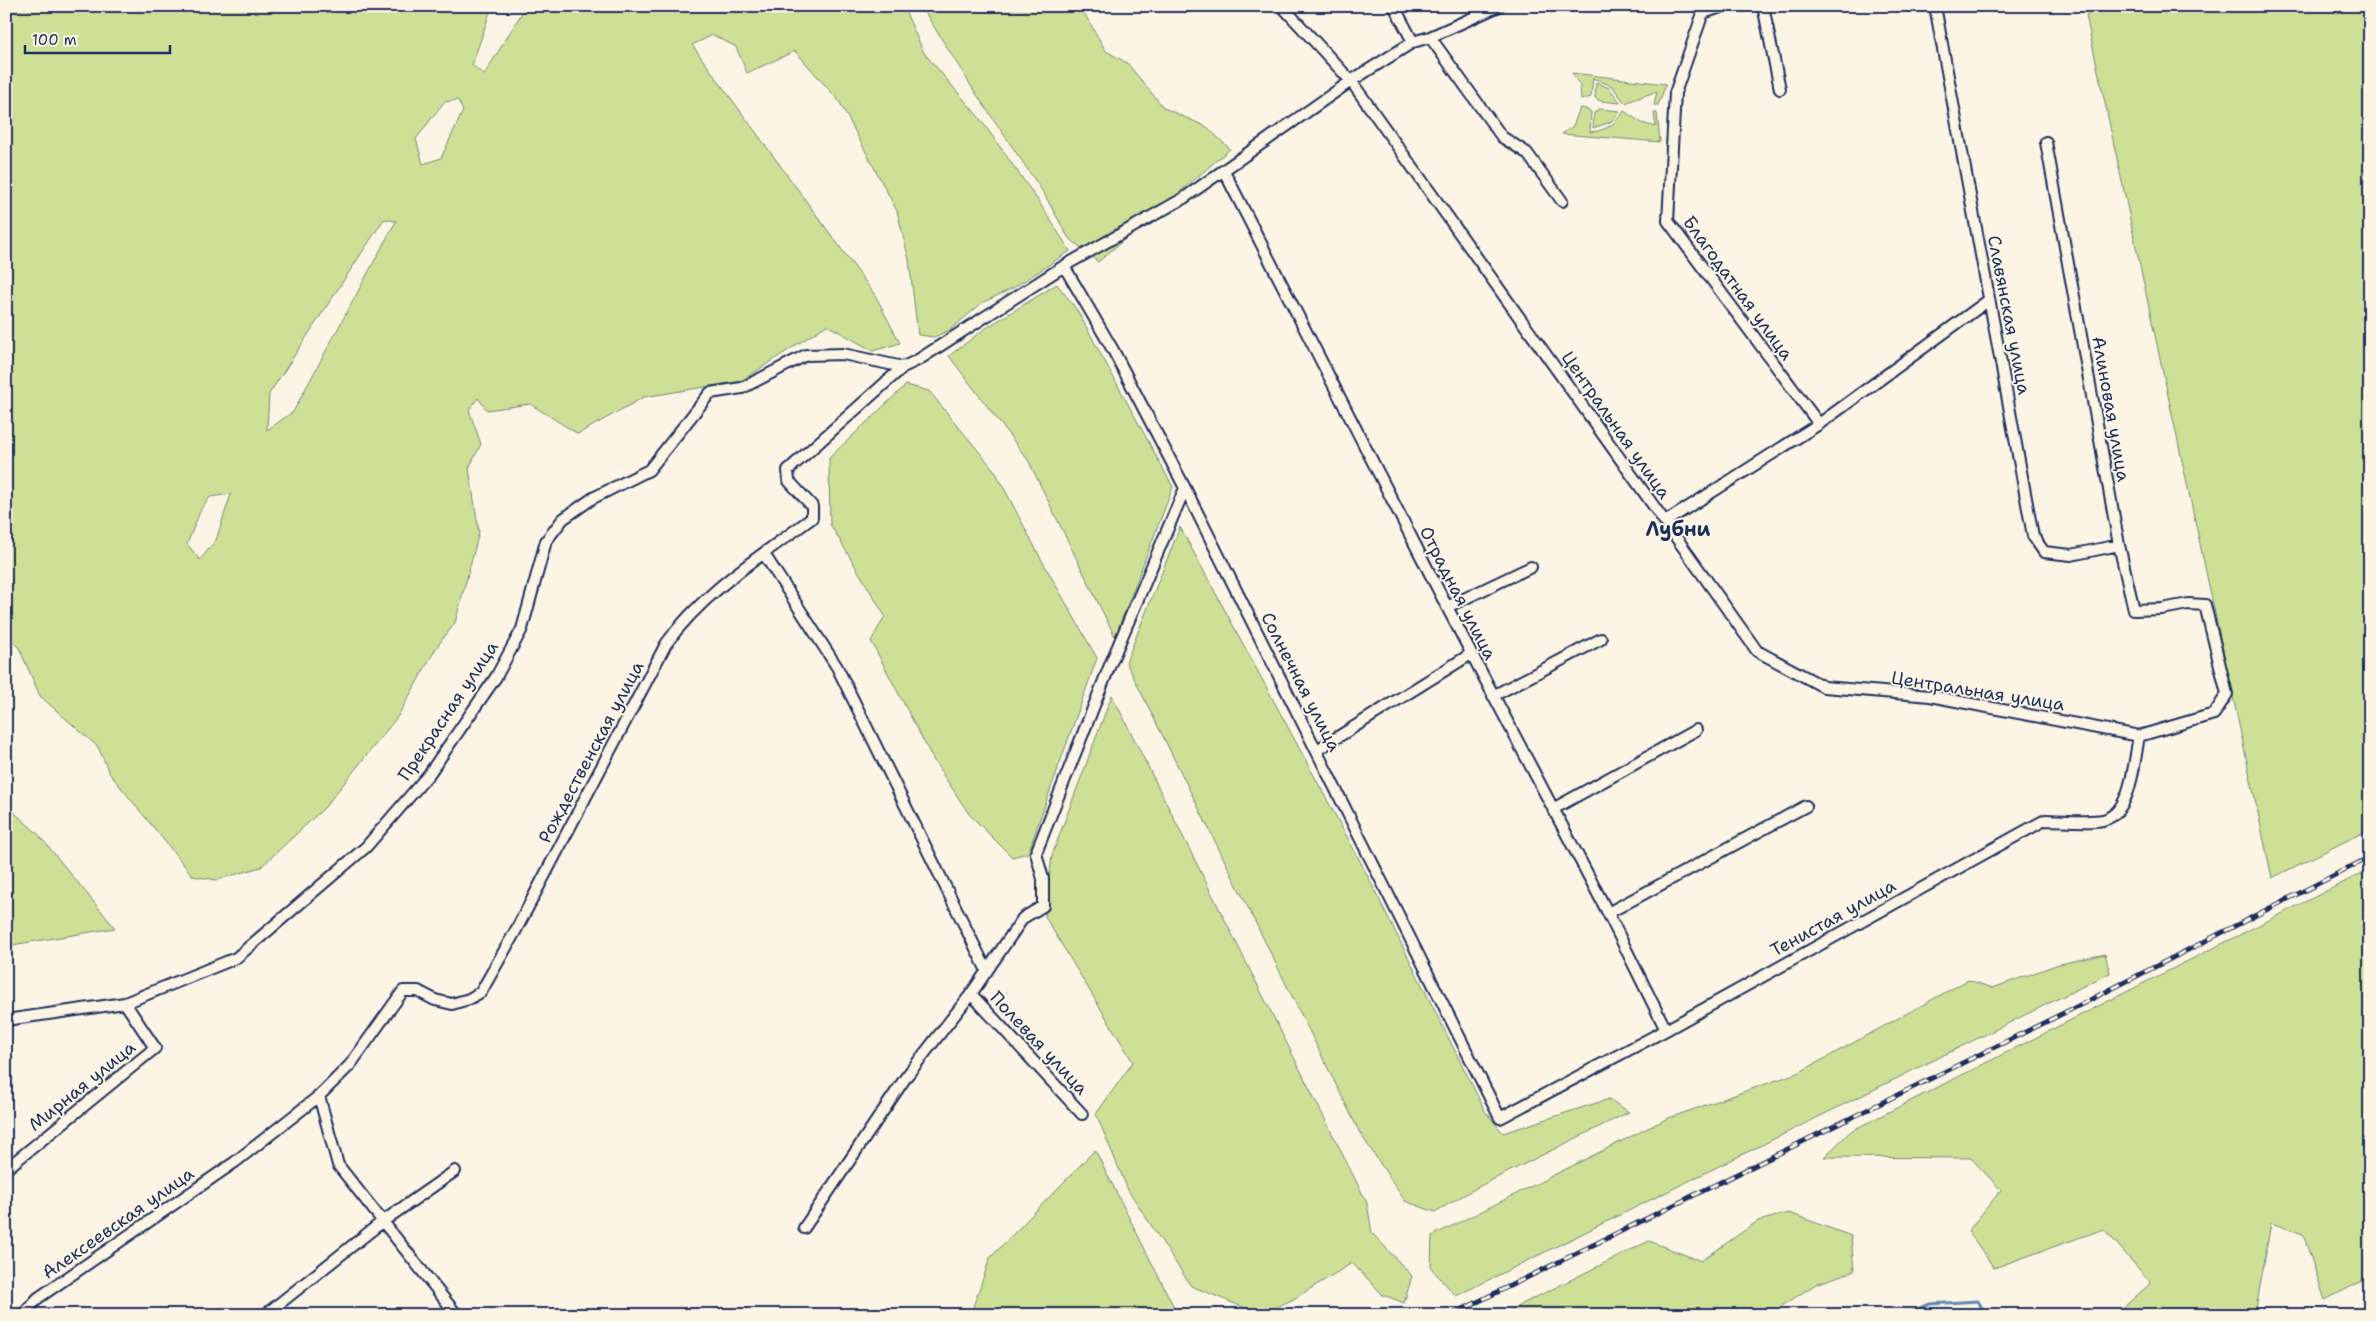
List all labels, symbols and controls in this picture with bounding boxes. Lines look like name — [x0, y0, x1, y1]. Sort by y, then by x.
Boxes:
scale bar — [25, 22, 170, 54]
text: 100 m — [32, 30, 77, 50]
street label: Благодатная улица — [1677, 211, 1799, 365]
street label: Славянская улица — [1982, 233, 2036, 397]
street label: Алиновая улица — [2086, 334, 2136, 484]
street label: Центральная улица — [1556, 346, 1676, 504]
district label: Лубни — [1646, 516, 1711, 542]
street label: Отрадная улица — [1414, 522, 1502, 664]
street label: Солнечная улица — [1255, 608, 1347, 756]
street label: Прекрасная улица — [392, 636, 504, 786]
street label: Рождественская улица — [533, 657, 649, 847]
street label: Центральная улица — [1890, 665, 2066, 717]
street label: Тенистая улица — [1766, 874, 1900, 962]
street label: Полевая улица — [985, 986, 1093, 1100]
street label: Мирная улица — [23, 1035, 141, 1137]
street label: Алексеевская улица — [37, 1161, 199, 1285]

